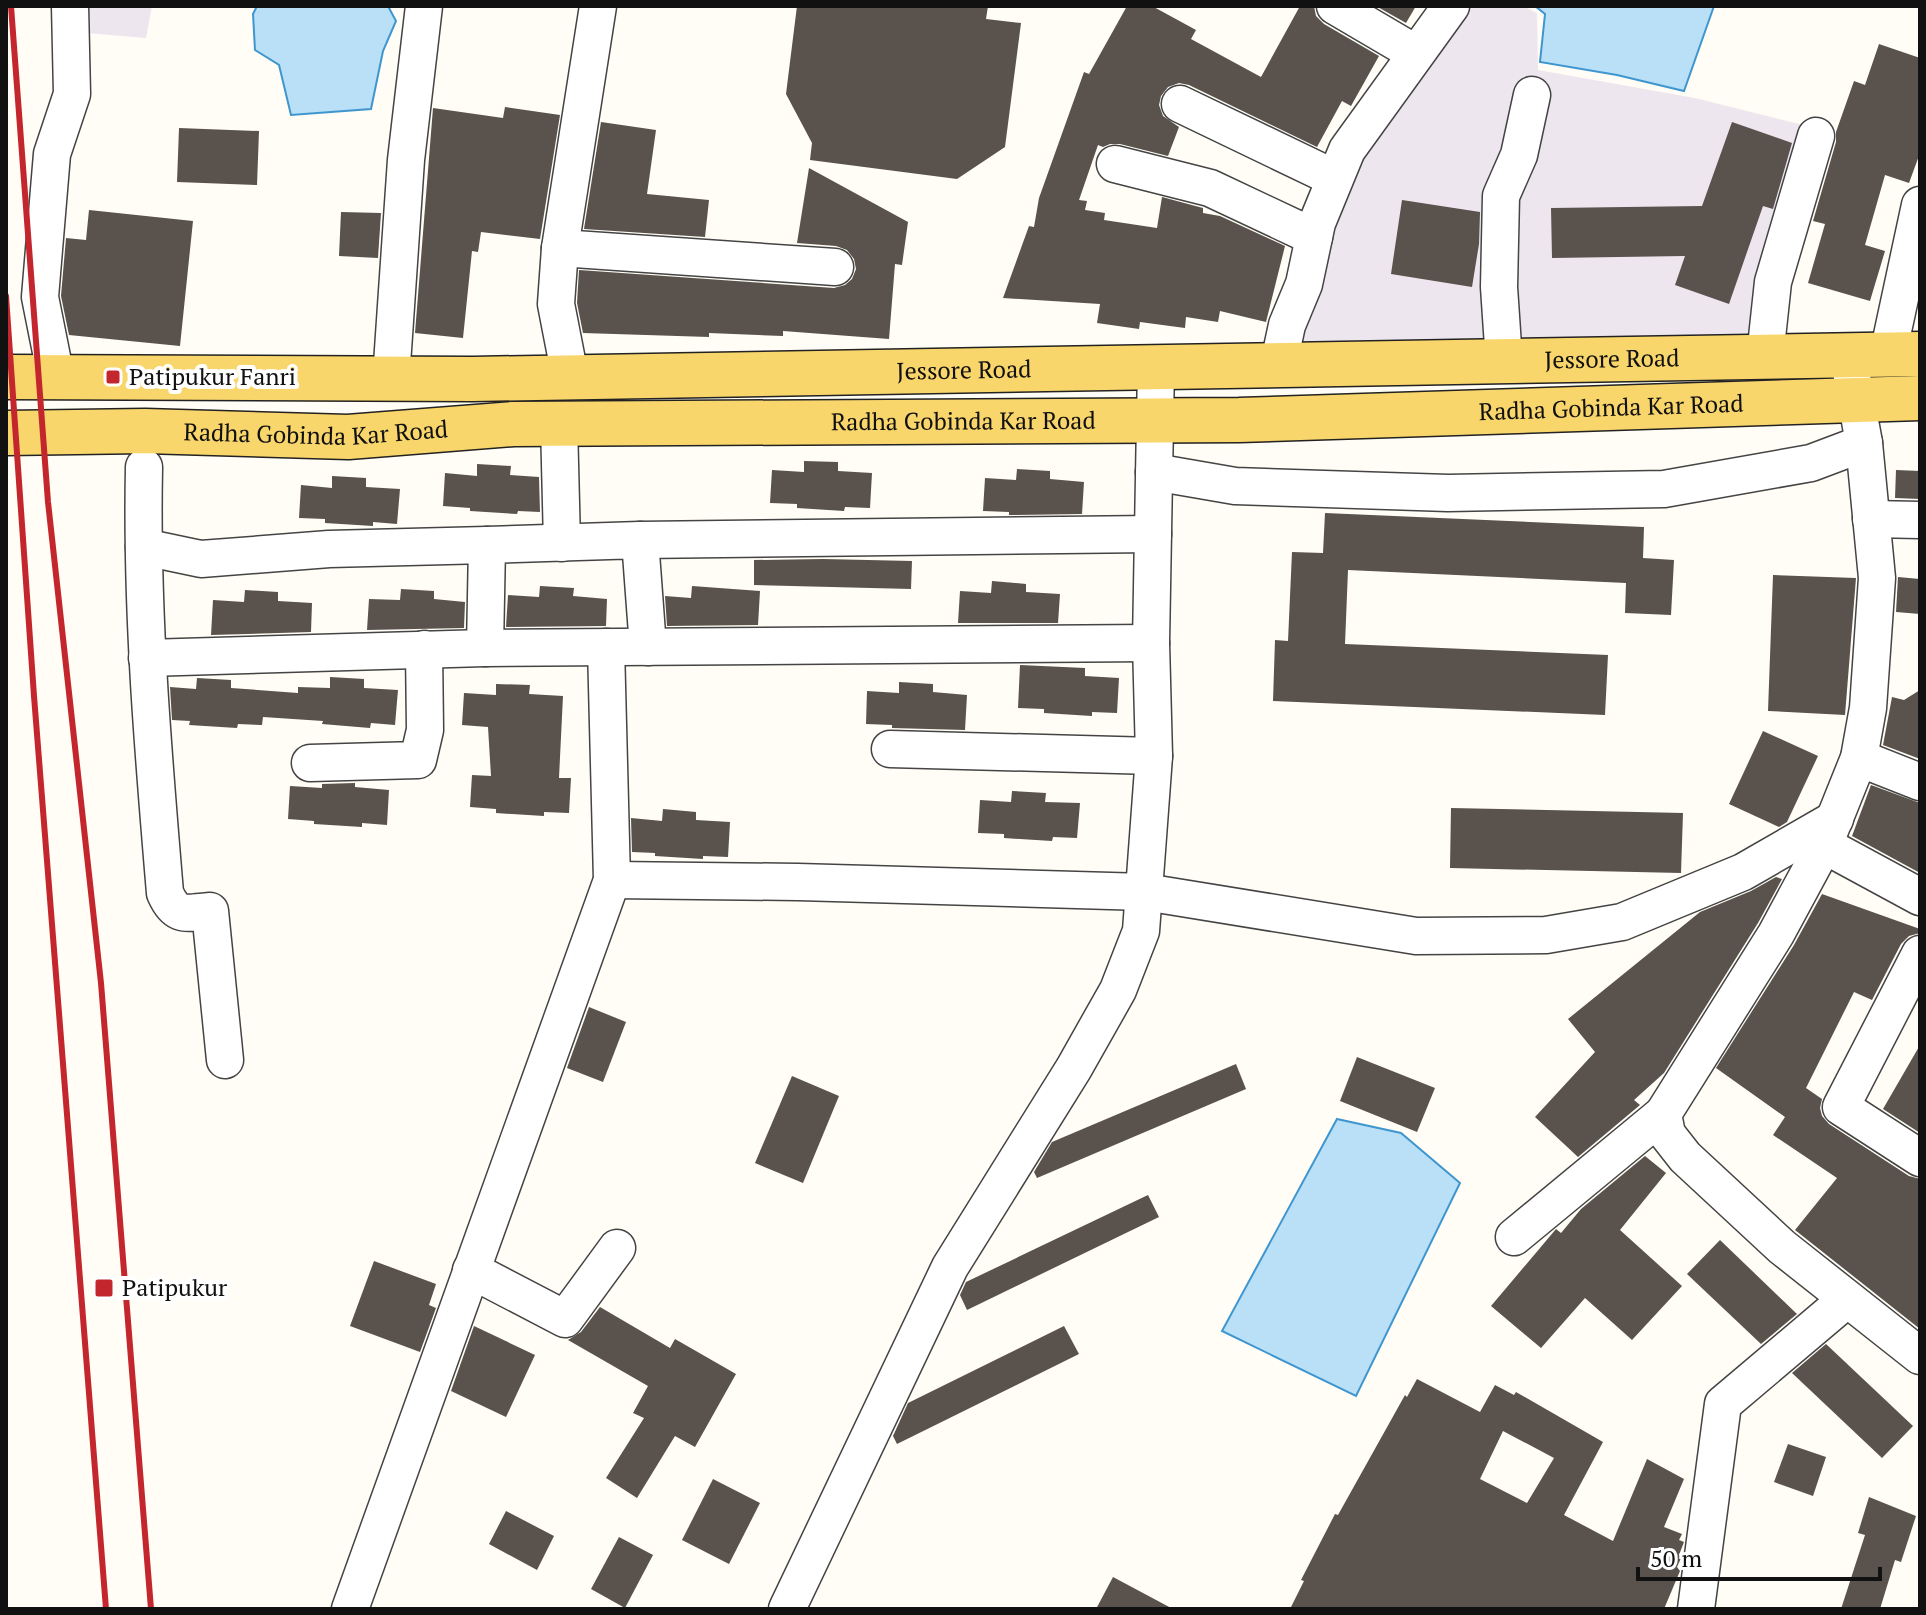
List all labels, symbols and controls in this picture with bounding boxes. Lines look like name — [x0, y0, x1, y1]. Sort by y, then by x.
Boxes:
street label: Jessore Road — [1544, 341, 1680, 375]
street label: Jessore Road — [896, 352, 1032, 387]
place label: Patipukur Fanri — [129, 360, 296, 392]
marker: Patipukur Fanri — [104, 368, 122, 386]
street label: Radha Gobinda Kar Road — [1478, 387, 1744, 427]
street label: Radha Gobinda Kar Road — [831, 404, 1096, 437]
street label: Radha Gobinda Kar Road — [183, 412, 449, 452]
place label: Patipukur — [122, 1271, 228, 1303]
marker: Patipukur — [93, 1277, 115, 1299]
scale bar — [1638, 1531, 1880, 1581]
text: 50 m — [1650, 1542, 1702, 1574]

